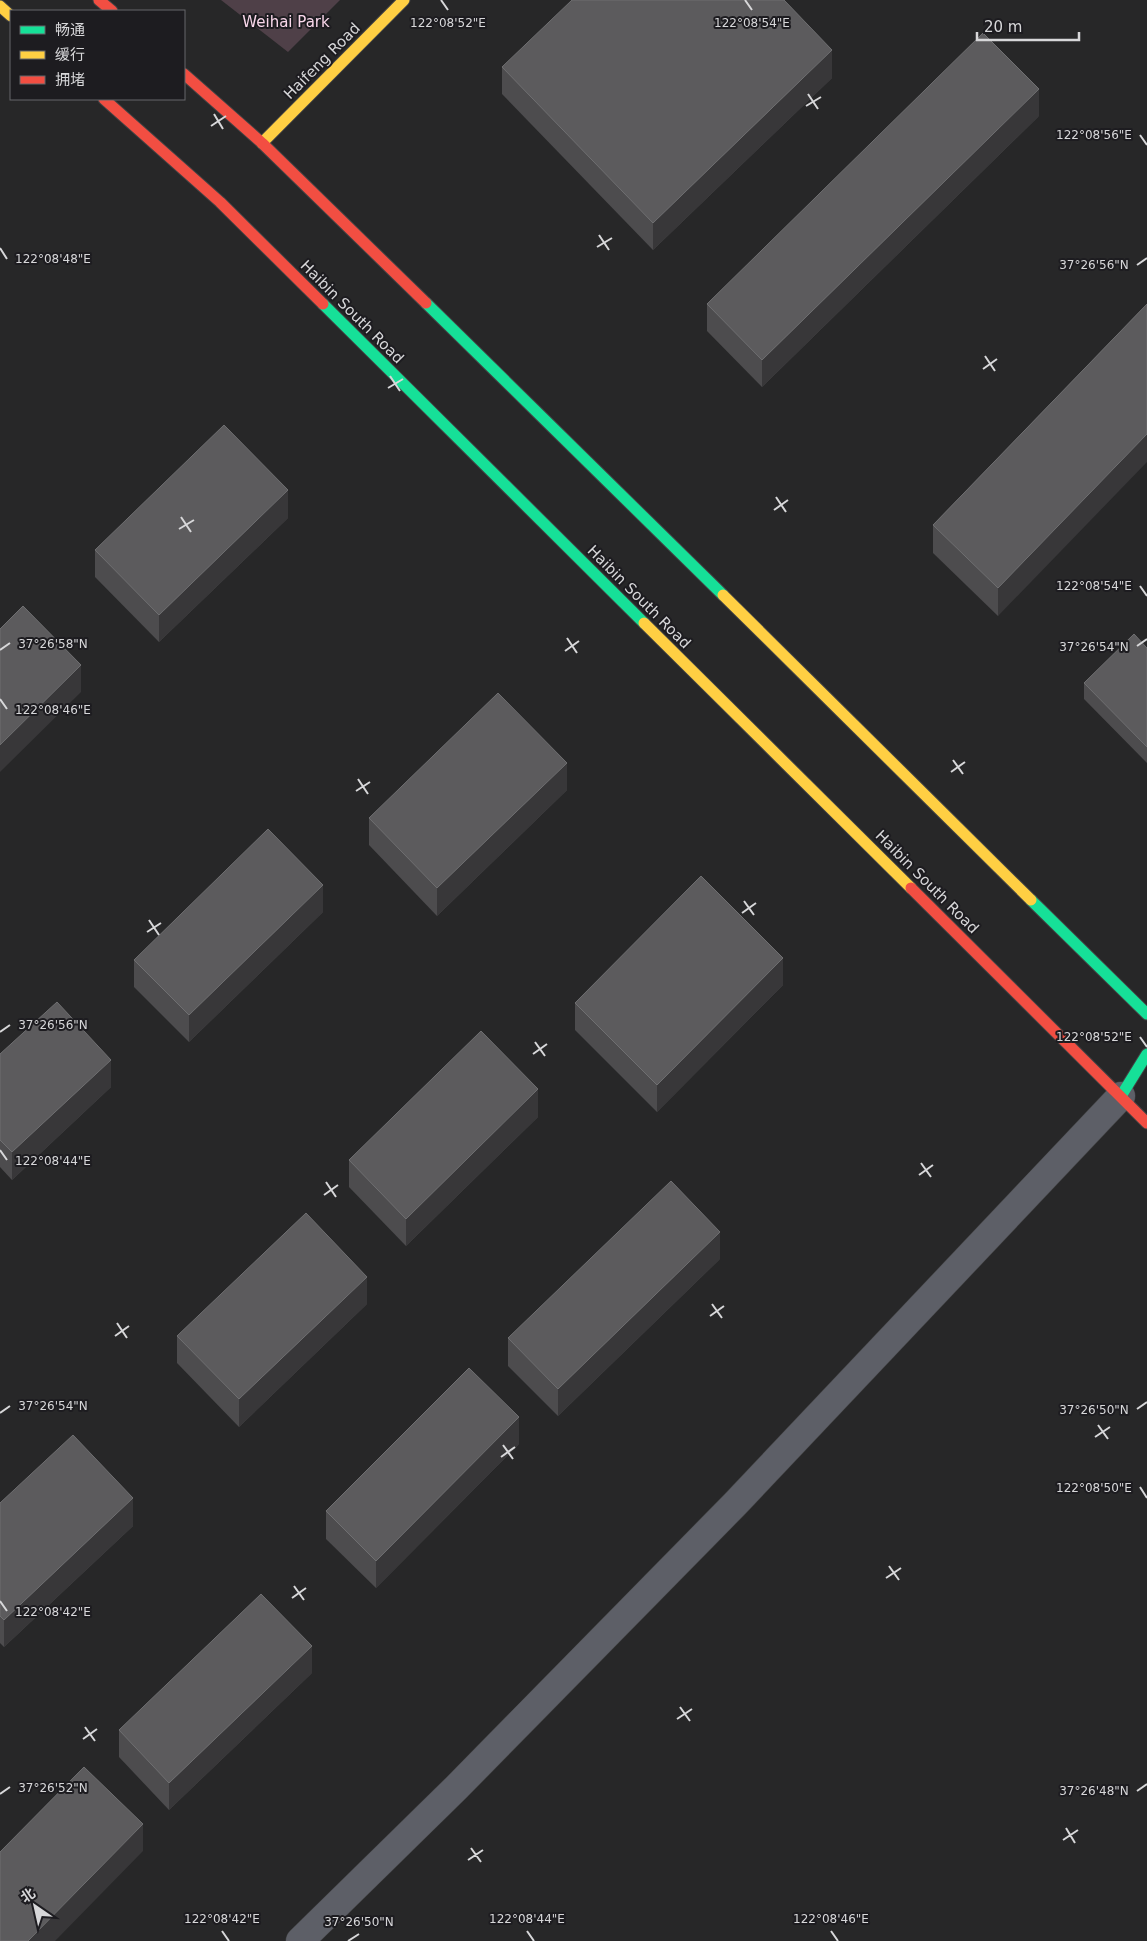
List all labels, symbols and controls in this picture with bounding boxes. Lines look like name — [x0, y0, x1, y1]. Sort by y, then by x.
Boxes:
legend — [10, 10, 185, 100]
scale bar — [977, 10, 1080, 42]
park label: Weihai Park — [242, 13, 330, 31]
text: 122°08'52"E — [410, 16, 486, 30]
text: 122°08'54"E — [714, 16, 790, 30]
text: 20 m — [984, 18, 1022, 36]
street label: Haifeng Road — [280, 19, 364, 103]
text: 畅通 — [55, 21, 85, 39]
text: 缓行 — [55, 46, 85, 64]
text: 拥堵 — [55, 71, 85, 89]
text: 122°08'56"E — [1056, 128, 1132, 142]
text: 122°08'48"E — [15, 252, 91, 266]
street label: Haibin South Road — [297, 257, 407, 367]
text: 37°26'56"N — [1059, 258, 1129, 272]
street label: Haibin South Road — [584, 542, 694, 652]
text: 122°08'54"E — [1056, 579, 1132, 593]
text: 37°26'58"N — [18, 637, 88, 651]
text: 37°26'54"N — [1059, 640, 1129, 654]
text: 122°08'46"E — [15, 703, 91, 717]
street label: Haibin South Road — [872, 827, 982, 937]
text: 37°26'56"N — [18, 1018, 88, 1032]
text: 122°08'52"E — [1056, 1030, 1132, 1044]
text: 122°08'44"E — [15, 1154, 91, 1168]
text: 37°26'54"N — [18, 1399, 88, 1413]
text: 37°26'50"N — [1059, 1403, 1129, 1417]
text: 122°08'50"E — [1056, 1481, 1132, 1495]
text: 122°08'42"E — [15, 1605, 91, 1619]
text: 37°26'52"N — [18, 1781, 88, 1795]
text: 37°26'48"N — [1059, 1784, 1129, 1798]
north arrow — [10, 1881, 60, 1931]
text: 北 — [17, 1885, 38, 1906]
text: 122°08'42"E — [184, 1912, 260, 1926]
text: 122°08'44"E — [489, 1912, 565, 1926]
text: 122°08'46"E — [793, 1912, 869, 1926]
text: 37°26'50"N — [324, 1915, 394, 1929]

